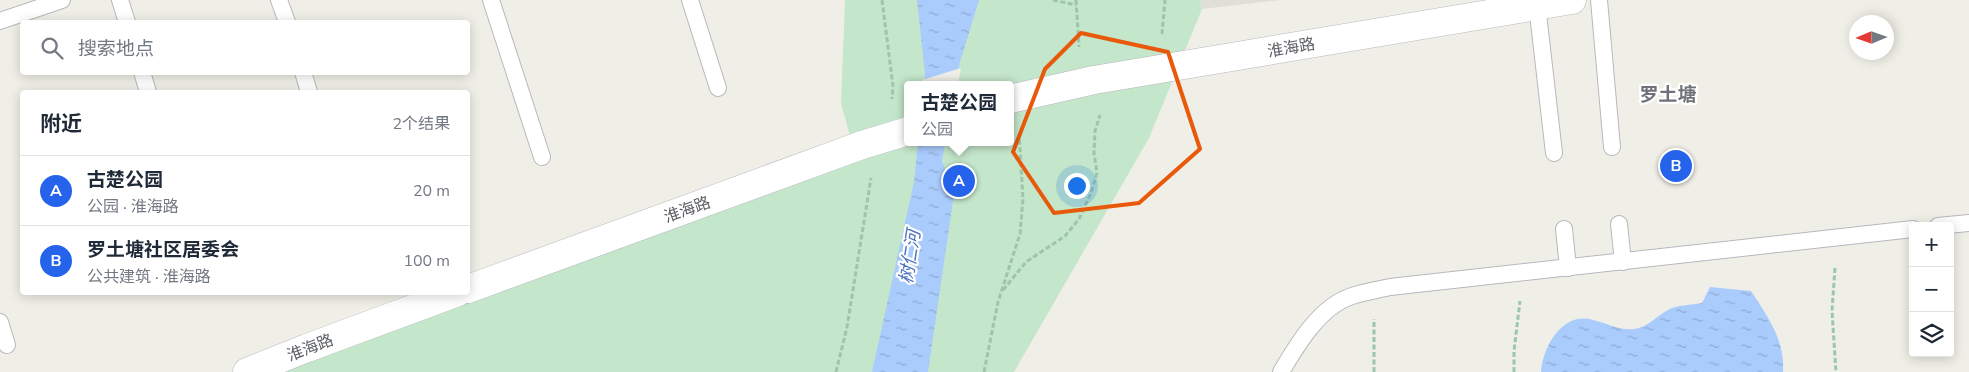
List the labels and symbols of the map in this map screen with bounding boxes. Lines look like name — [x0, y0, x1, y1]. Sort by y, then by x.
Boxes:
north arrow — [1849, 15, 1894, 60]
street label: 淮海路 — [1266, 33, 1317, 63]
district label: 罗土塘 — [1639, 82, 1697, 108]
pin: B — [1660, 147, 1692, 185]
pin: A — [943, 162, 975, 200]
your location — [1064, 173, 1090, 199]
street label: 淮海路 — [661, 191, 714, 228]
water label: 树仁河 — [894, 225, 927, 286]
street label: 淮海路 — [284, 329, 337, 367]

